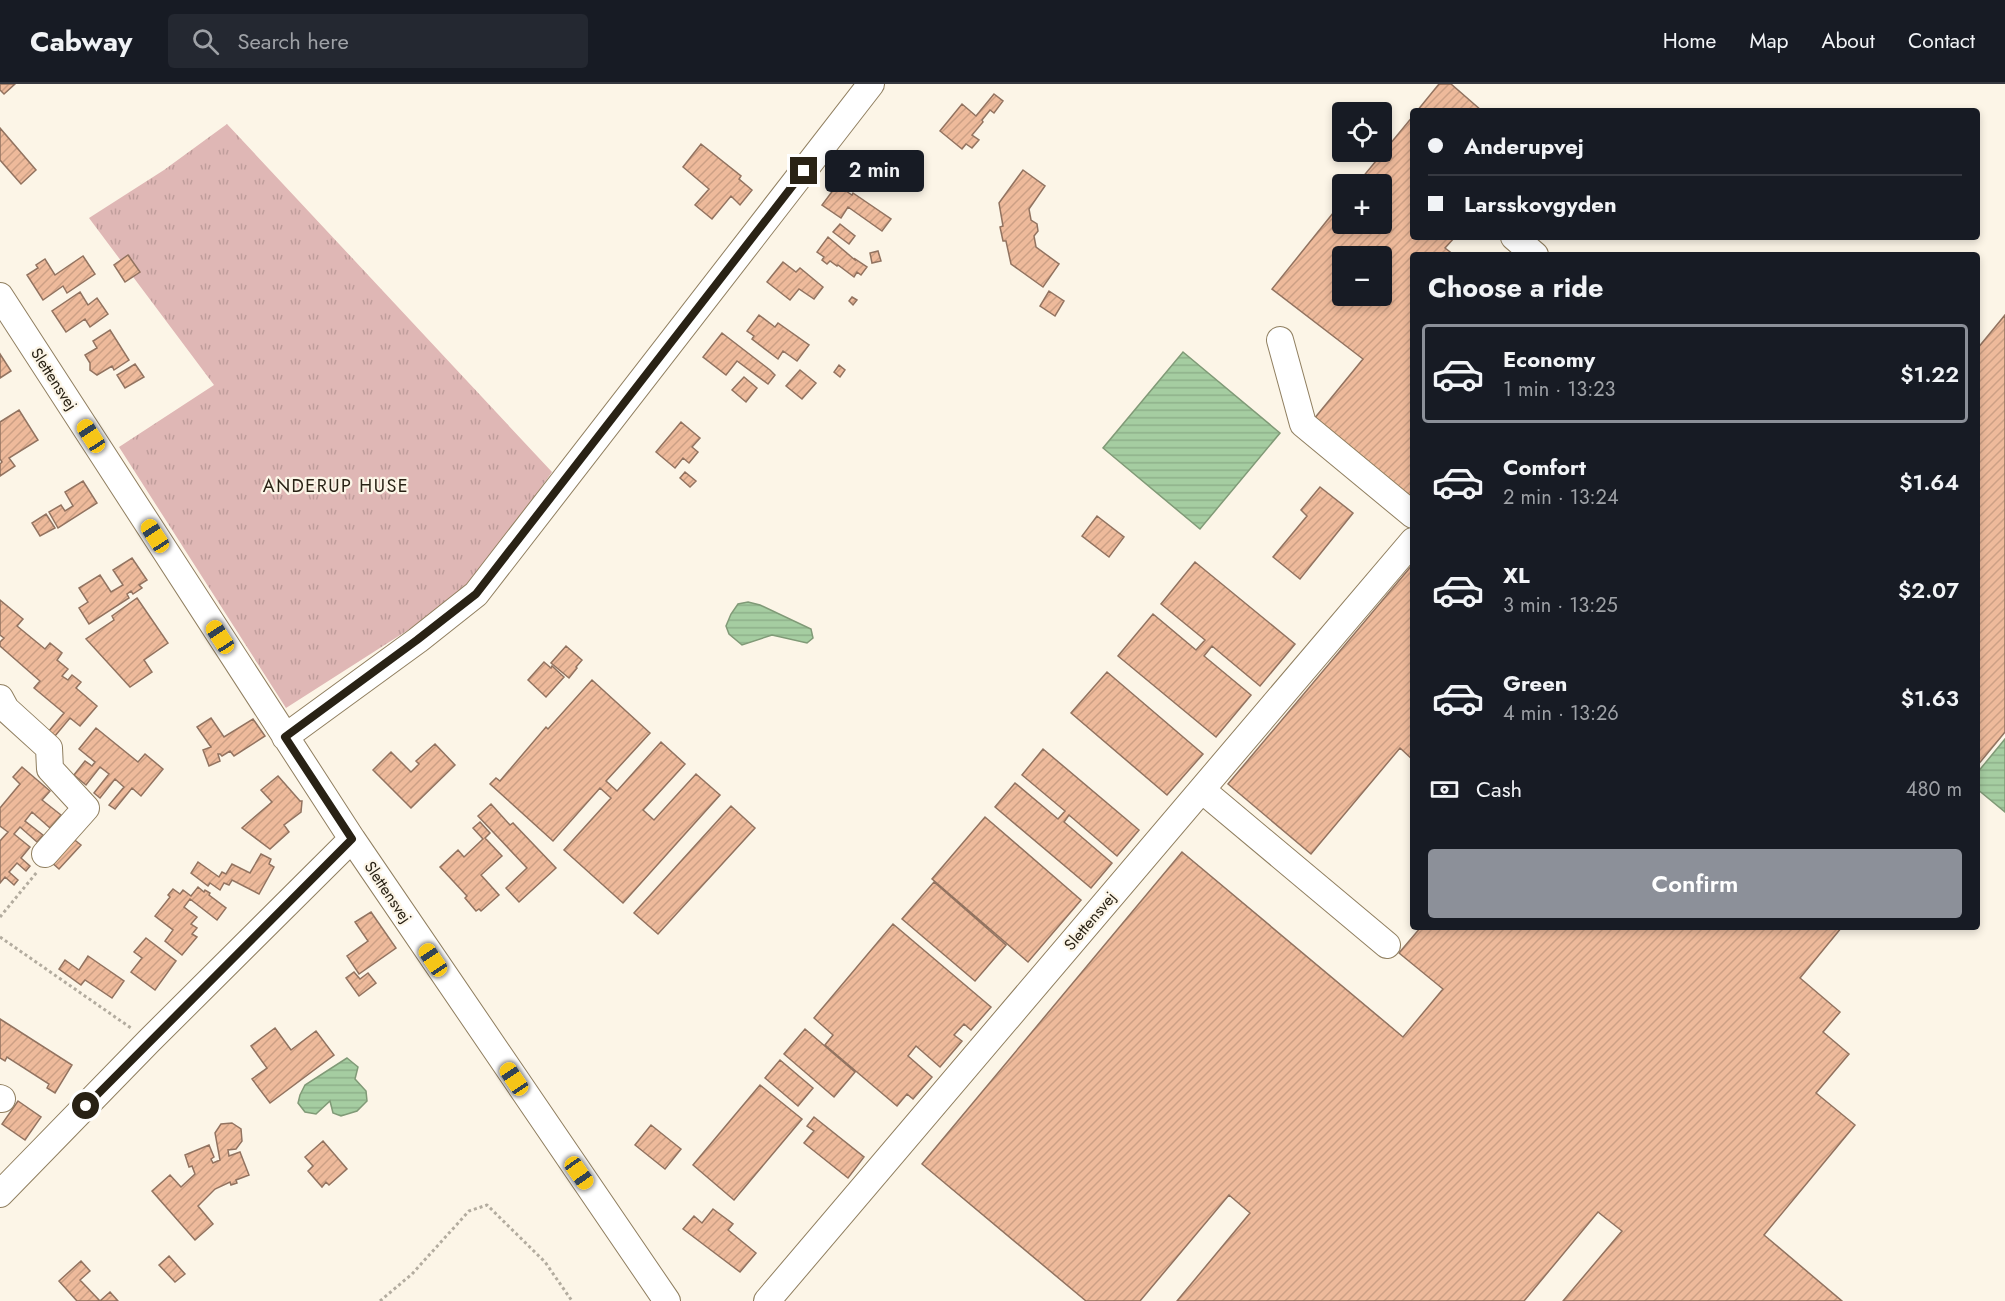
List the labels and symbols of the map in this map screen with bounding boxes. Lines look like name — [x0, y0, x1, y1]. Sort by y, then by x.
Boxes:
callout: 2 min — [825, 150, 924, 192]
route end — [790, 157, 817, 184]
street label: Slettensvej — [25, 343, 83, 415]
car — [74, 416, 108, 456]
district label: ANDERUP HUSE — [263, 473, 409, 499]
car — [138, 516, 172, 556]
car — [203, 617, 237, 657]
street label: Slettensvej — [359, 856, 417, 928]
street label: Slettensvej — [1059, 887, 1121, 955]
car — [415, 940, 451, 980]
car — [496, 1059, 532, 1099]
route start — [72, 1092, 99, 1119]
car — [561, 1153, 597, 1193]

